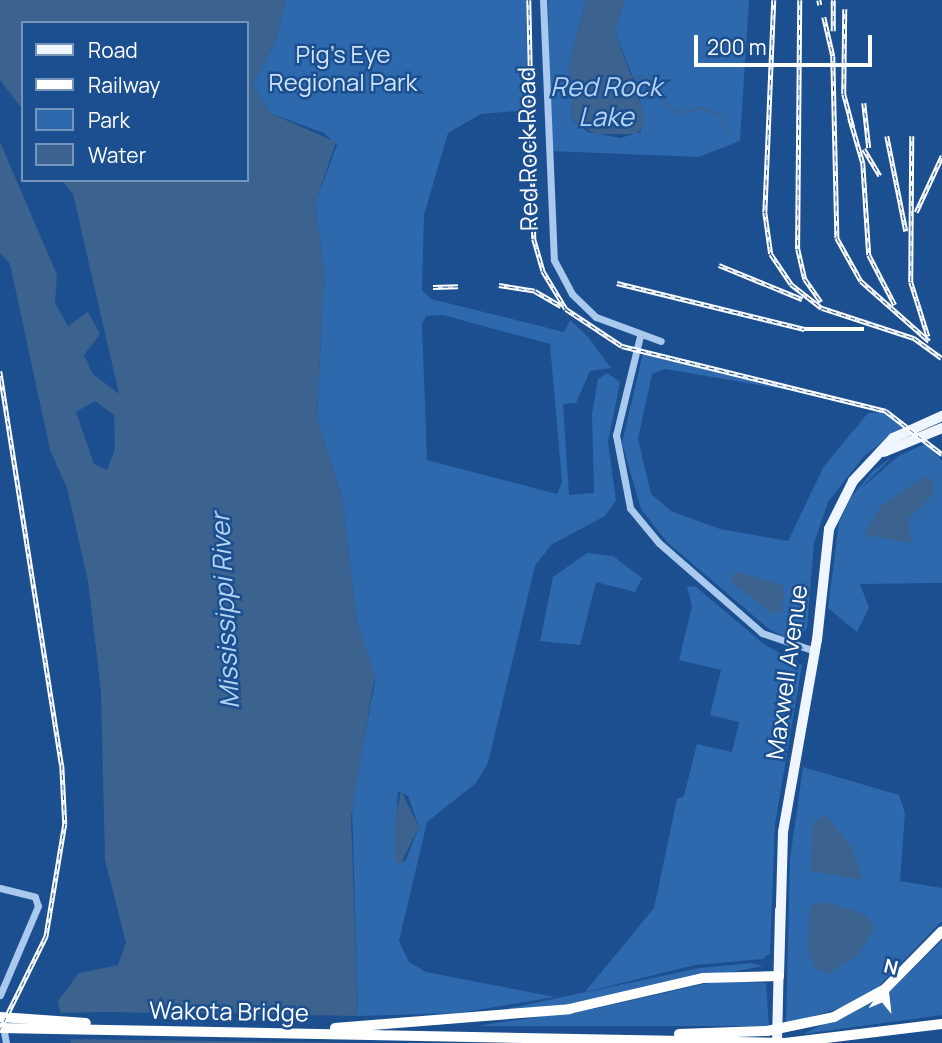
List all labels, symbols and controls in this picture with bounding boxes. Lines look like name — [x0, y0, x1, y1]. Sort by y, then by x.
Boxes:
legend — [21, 21, 248, 182]
scale bar — [697, 21, 876, 65]
text: 200 m — [707, 33, 767, 61]
text: Road — [88, 36, 138, 64]
park label: Pig's Eye Regional Park — [269, 40, 417, 96]
street label: Red Rock Road — [511, 67, 543, 231]
text: Railway — [88, 71, 160, 99]
water label: Red Rock Lake — [550, 71, 662, 132]
text: Park — [88, 106, 130, 134]
text: Water — [88, 141, 146, 169]
water label: Mississippi River — [204, 512, 246, 710]
street label: Maxwell Avenue — [759, 583, 813, 761]
north arrow — [851, 952, 921, 1022]
text: N — [881, 952, 901, 981]
street label: Wakota Bridge — [149, 995, 309, 1027]

